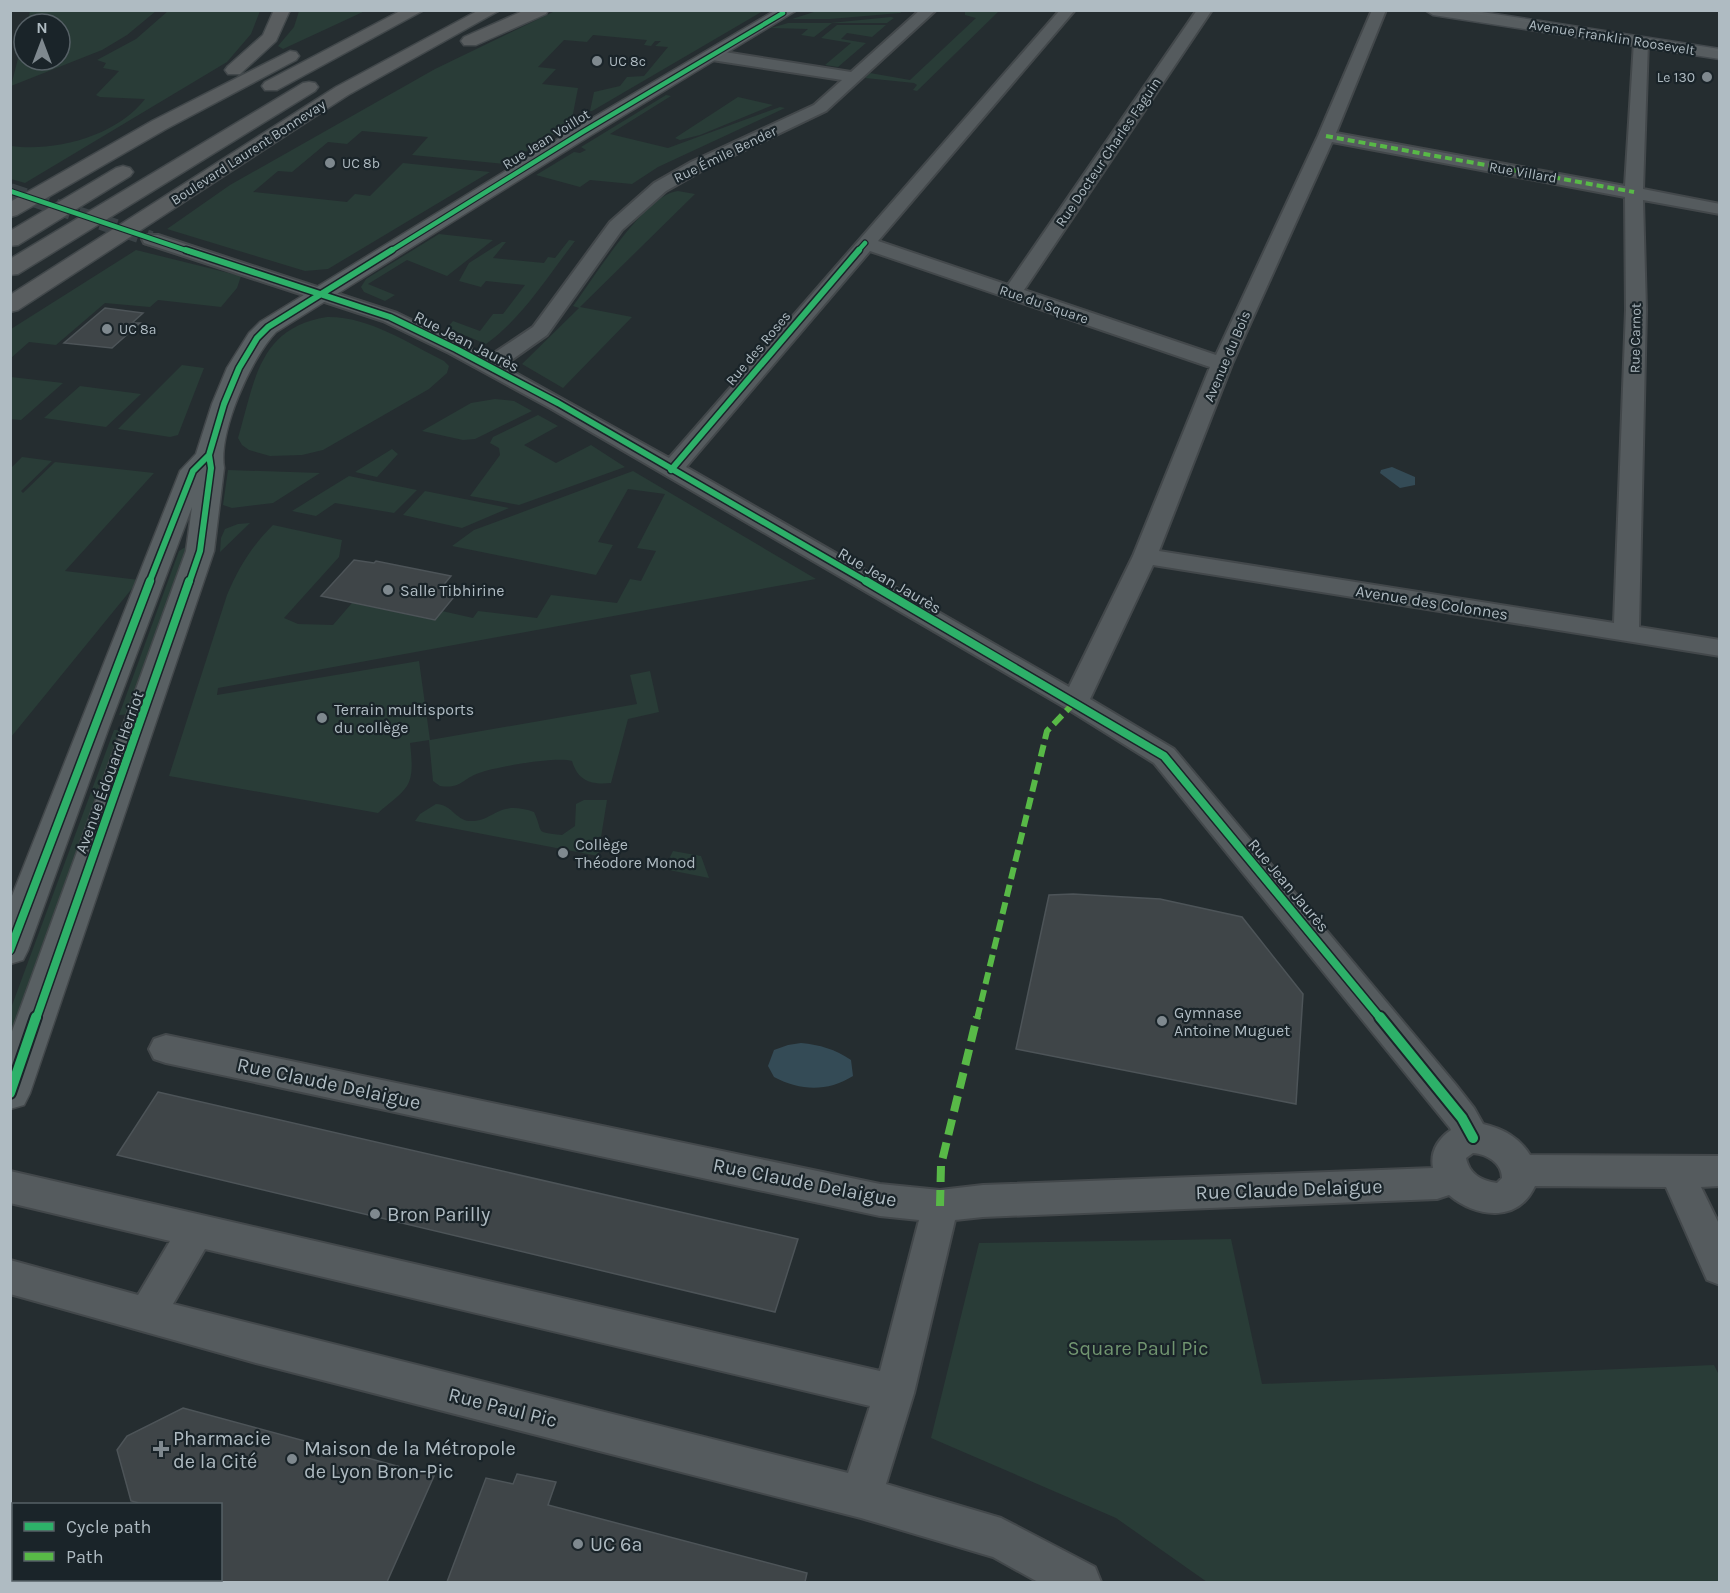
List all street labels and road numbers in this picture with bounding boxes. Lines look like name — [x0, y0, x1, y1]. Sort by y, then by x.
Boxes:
street label: Avenue Franklin Roosevelt — [1528, 16, 1696, 59]
street label: Rue Docteur Charles Faguin — [1052, 74, 1165, 230]
street label: Boulevard Laurent Bonnevay — [168, 96, 329, 209]
street label: Rue Jean Voillot — [499, 106, 593, 173]
street label: Rue Émile Bender — [671, 121, 780, 187]
street label: Rue Villard — [1488, 158, 1558, 187]
street label: Rue du Square — [997, 281, 1090, 328]
street label: Rue Carnot — [1626, 303, 1645, 373]
street label: Rue Jean Jaurès — [411, 307, 523, 376]
street label: Rue des Roses — [722, 308, 794, 389]
street label: Avenue du Bois — [1201, 308, 1254, 404]
street label: Rue Jean Jaurès — [835, 543, 945, 618]
street label: Avenue des Colonnes — [1354, 581, 1509, 624]
street label: Avenue Édouard Herriot — [71, 688, 148, 856]
street label: Rue Jean Jaurès — [1244, 835, 1333, 936]
street label: Rue Claude Delaigue — [235, 1053, 423, 1114]
street label: Rue Claude Delaigue — [711, 1153, 899, 1212]
street label: Rue Claude Delaigue — [1195, 1175, 1383, 1204]
street label: Rue Paul Pic — [446, 1383, 560, 1432]

